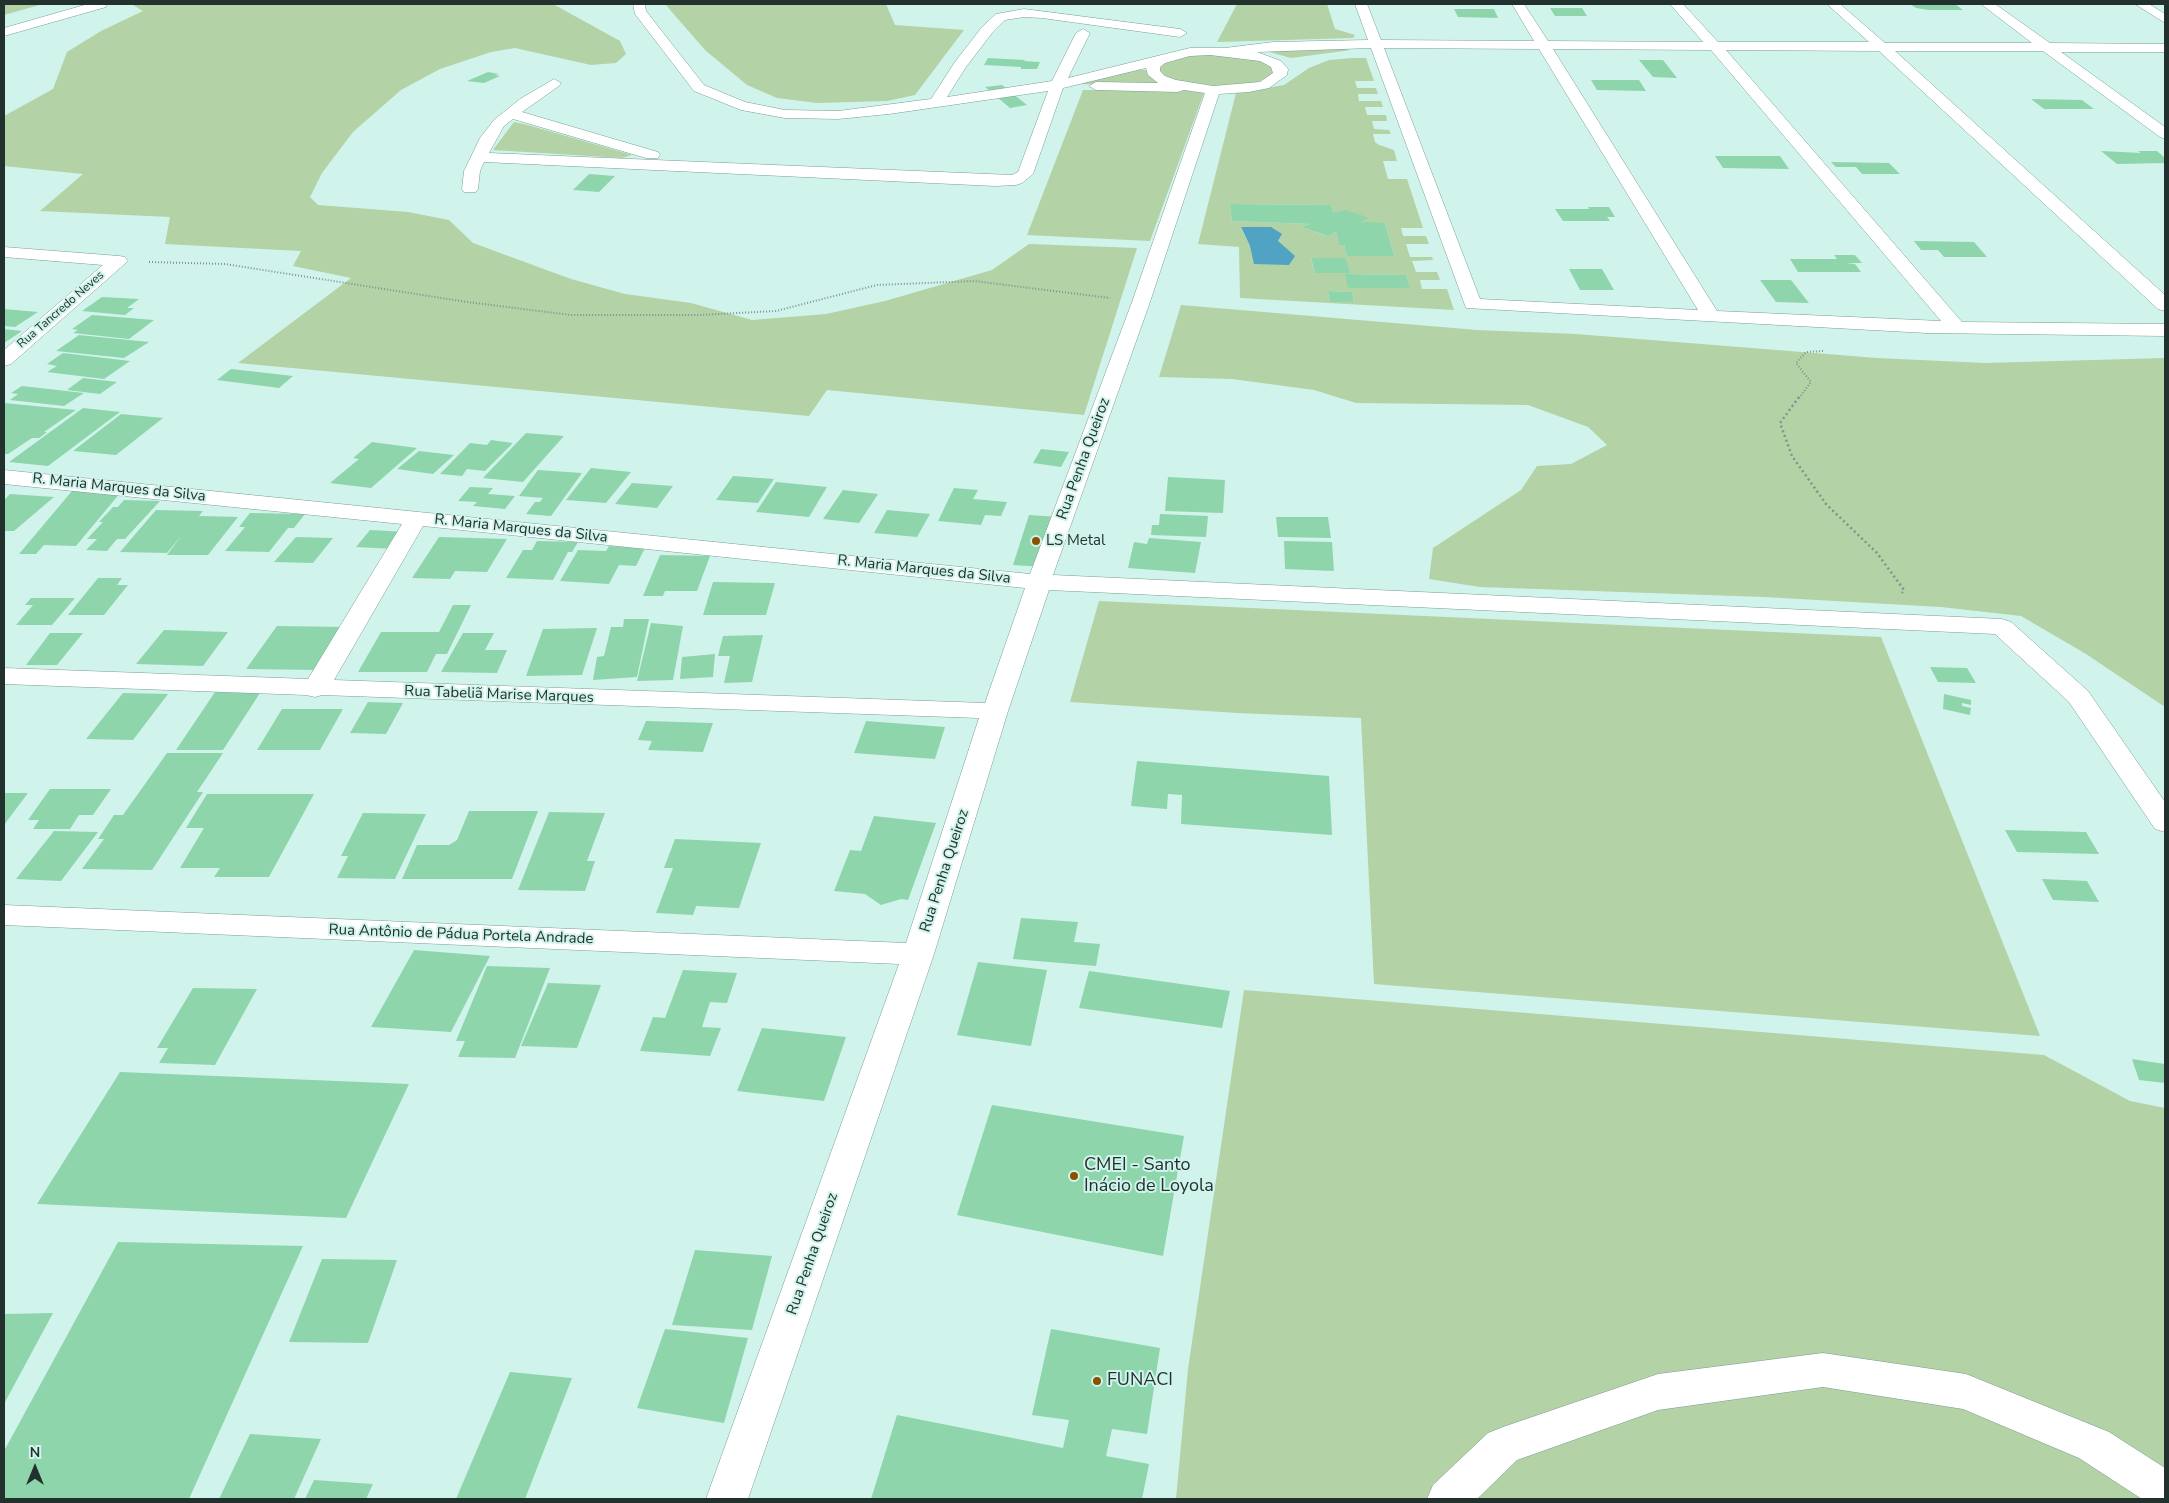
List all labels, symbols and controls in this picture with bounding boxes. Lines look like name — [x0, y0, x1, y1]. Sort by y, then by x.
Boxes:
street label: Rua Tancredo Neves — [15, 268, 107, 352]
street label: Rua Penha Queiroz — [1054, 396, 1114, 522]
street label: R. Maria Marques da Silva — [31, 470, 207, 506]
street label: R. Maria Marques da Silva — [433, 511, 609, 547]
place label: LS Metal — [1046, 532, 1105, 550]
marker: LS Metal — [1030, 535, 1042, 547]
street label: R. Maria Marques da Silva — [836, 552, 1012, 588]
street label: Rua Tabeliã Marise Marques — [404, 683, 594, 707]
street label: Rua Penha Queiroz — [917, 807, 973, 935]
street label: Rua Antônio de Pádua Portela Andrade — [328, 921, 594, 949]
place label: CMEI - Santo Inácio de Loyola — [1084, 1155, 1214, 1198]
marker: CMEI - Santo Inácio de Loyola — [1068, 1170, 1080, 1182]
street label: Rua Penha Queiroz — [784, 1191, 842, 1317]
place label: FUNACI — [1107, 1370, 1173, 1392]
marker: FUNACI — [1091, 1375, 1103, 1387]
north arrow — [10, 1443, 60, 1493]
text: N — [30, 1443, 40, 1462]

